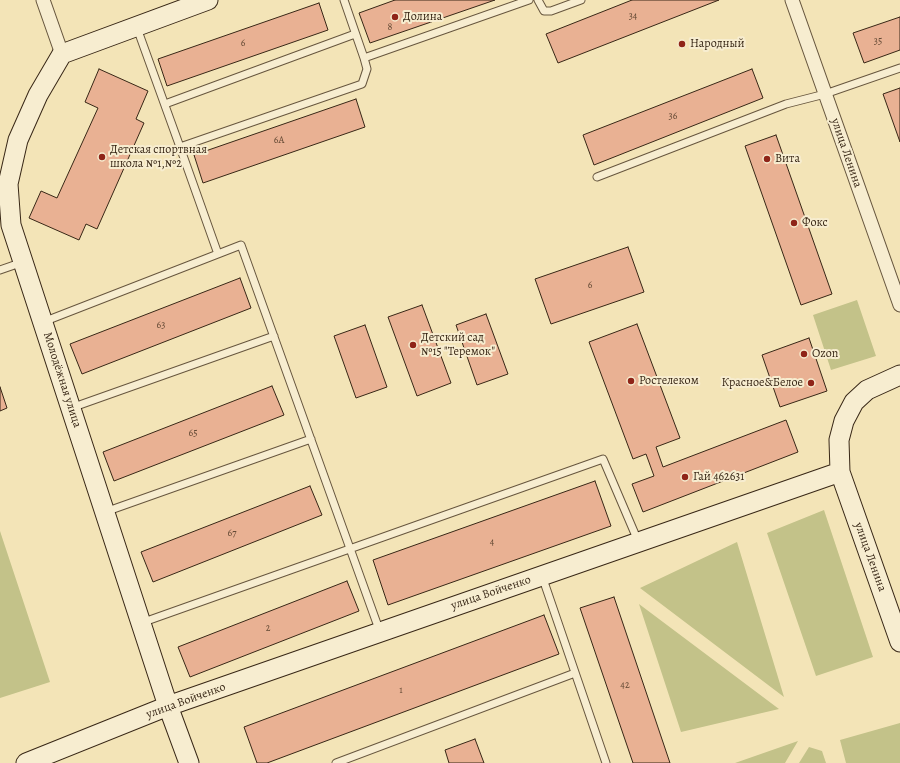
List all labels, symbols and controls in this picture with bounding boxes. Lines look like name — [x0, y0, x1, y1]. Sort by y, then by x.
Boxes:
place label: Долина — [403, 10, 442, 24]
house number: 34 — [629, 11, 637, 23]
marker: Долина — [390, 12, 400, 22]
house number: 8 — [388, 22, 392, 34]
house number: 35 — [874, 36, 882, 48]
place label: Народный — [690, 37, 745, 51]
house number: 6 — [241, 38, 245, 50]
marker: Народный — [677, 39, 687, 49]
house number: 36 — [669, 111, 677, 123]
street label: улица Ленина — [827, 116, 865, 190]
house number: 6А — [274, 135, 284, 147]
place label: Детская спортвная школа №1,№2 — [110, 143, 207, 171]
marker: Детская спортвная школа №1,№2 — [97, 152, 107, 162]
place label: Вита — [775, 152, 800, 166]
marker: Вита — [762, 154, 772, 164]
place label: Фокс — [802, 216, 828, 230]
marker: Фокс — [789, 218, 799, 228]
house number: 6 — [588, 280, 592, 292]
house number: 63 — [157, 320, 165, 332]
street label: Молодёжная улица — [40, 330, 84, 430]
place label: Детский сад №15 "Теремок" — [421, 331, 495, 359]
marker: Детский сад №15 "Теремок" — [408, 340, 418, 350]
place label: Ozon — [812, 347, 838, 361]
marker: Ozon — [799, 349, 809, 359]
place label: Ростелеком — [639, 374, 699, 388]
marker: Ростелеком — [626, 376, 636, 386]
place label: Красное&Белое — [721, 376, 803, 390]
marker: Красное&Белое — [806, 378, 816, 388]
house number: 65 — [189, 428, 197, 440]
place label: Гай 462631 — [693, 470, 744, 484]
marker: Гай 462631 — [680, 472, 690, 482]
street label: улица Ленина — [851, 520, 889, 594]
house number: 67 — [228, 528, 236, 540]
house number: 4 — [490, 537, 494, 549]
street label: улица Войченко — [449, 573, 533, 613]
house number: 2 — [266, 623, 270, 635]
street label: улица Войченко — [144, 680, 228, 722]
house number: 42 — [620, 680, 630, 692]
house number: 1 — [399, 685, 403, 697]

